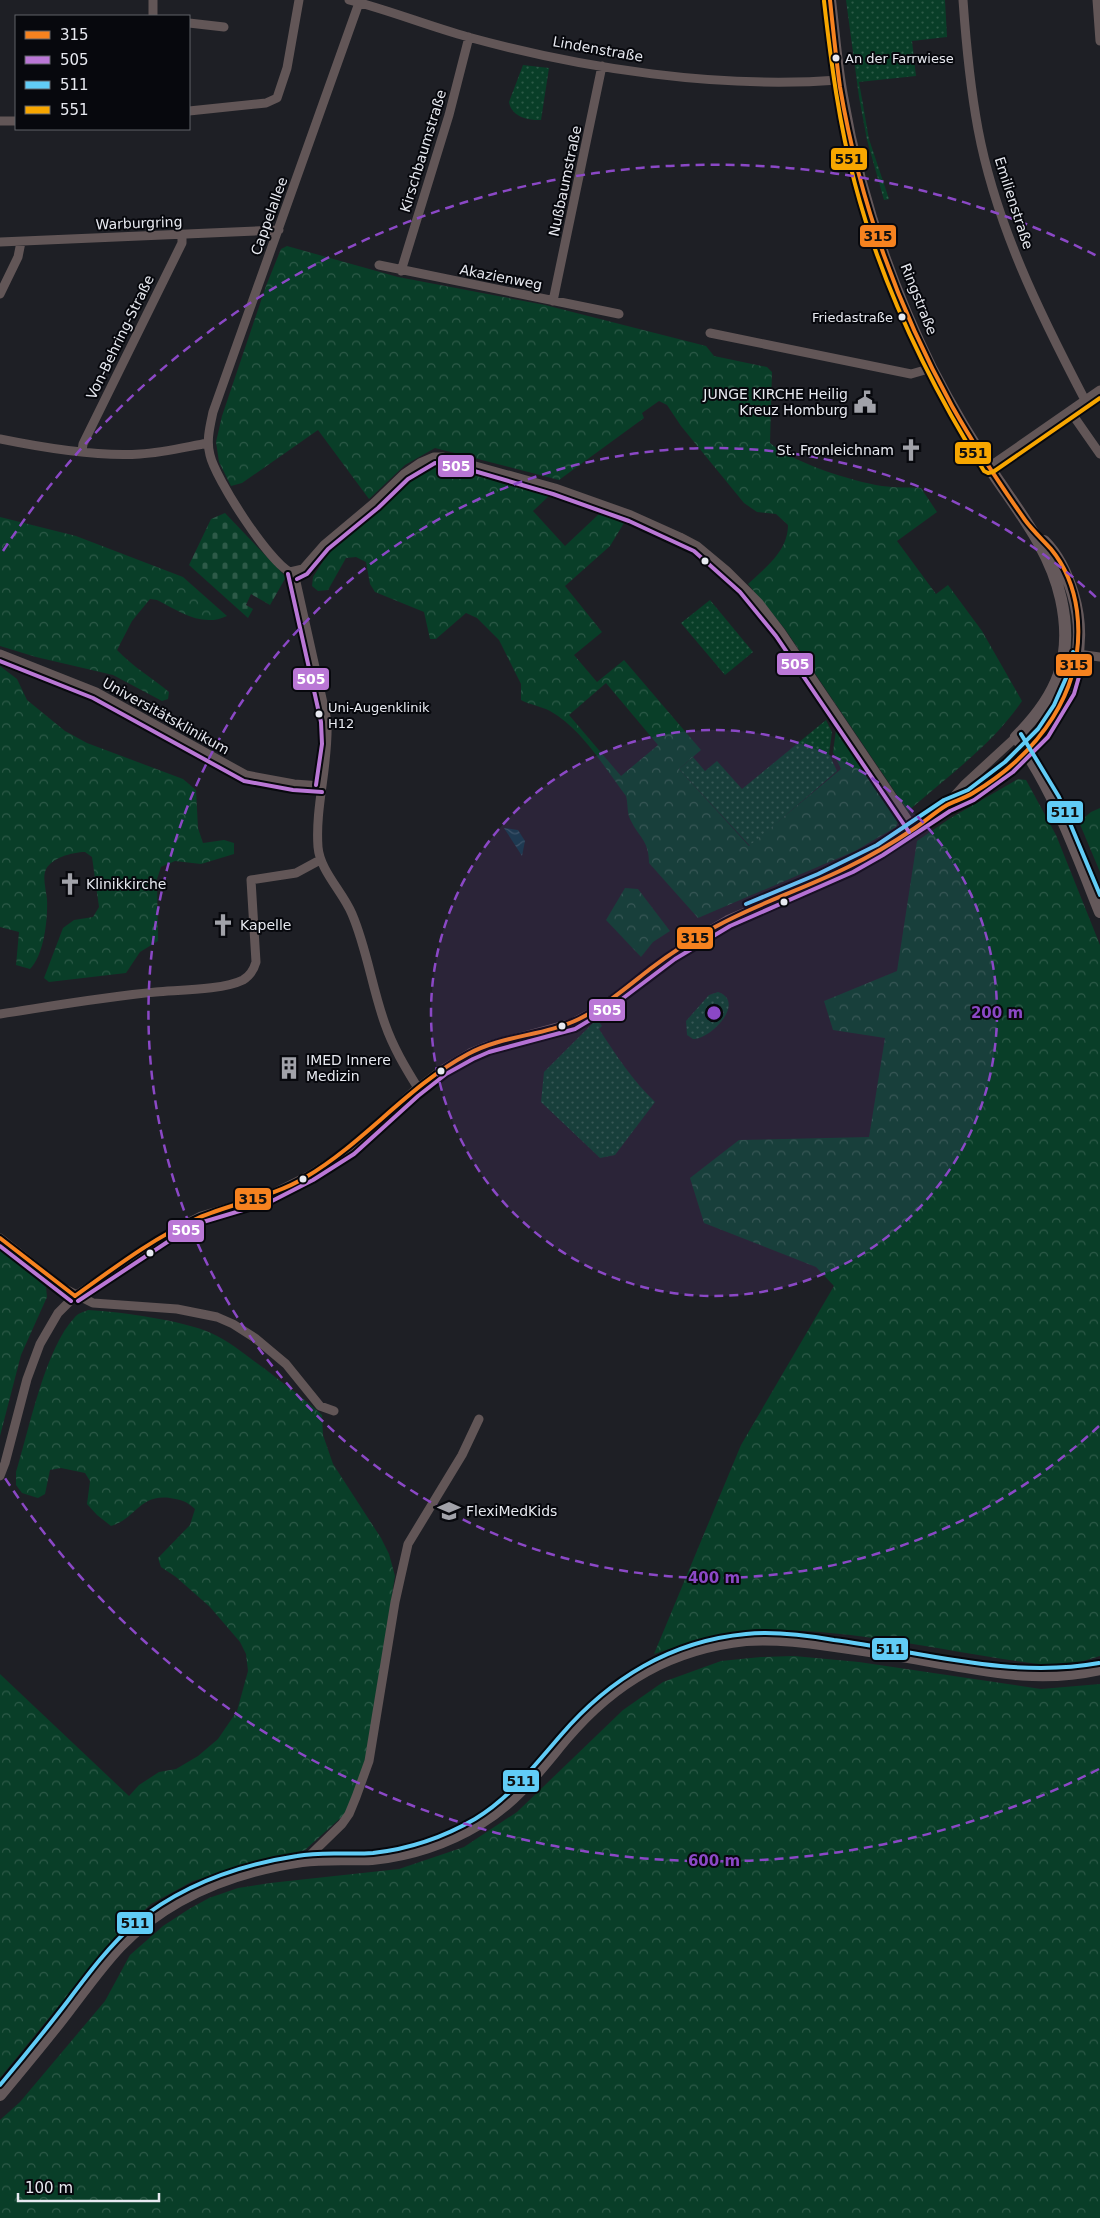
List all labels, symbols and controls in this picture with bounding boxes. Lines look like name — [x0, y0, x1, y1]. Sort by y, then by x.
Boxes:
legend — [15, 15, 190, 130]
text: 315 — [60, 26, 89, 44]
street label: Lindenstraße — [552, 33, 644, 65]
text: 505 — [60, 51, 89, 69]
place label: An der Farrwiese — [845, 51, 954, 66]
marker: An der Farrwiese — [831, 53, 841, 63]
text: 511 — [60, 76, 89, 94]
street label: Kirschbaumstraße — [397, 88, 449, 214]
text: 551 — [60, 101, 89, 119]
street label: Nußbaumstraße — [545, 124, 585, 238]
line badge: 551 — [830, 147, 868, 171]
text: 551 — [834, 151, 864, 167]
street label: Emilienstraße — [992, 155, 1036, 251]
street label: Cappelallee — [247, 175, 291, 257]
street label: Warburgring — [95, 213, 183, 233]
line badge: 315 — [859, 224, 897, 248]
text: 315 — [863, 228, 893, 244]
street label: Akazienweg — [458, 261, 544, 293]
street label: Ringstraße — [897, 261, 941, 337]
street label: Von-Behring-Straße — [83, 272, 157, 402]
place label: Friedastraße — [812, 310, 893, 325]
marker: Friedastraße — [897, 312, 907, 322]
place label: JUNGE KIRCHE Heilig Kreuz Homburg — [702, 386, 848, 418]
public building icon: JUNGE KIRCHE Heilig Kreuz Homburg — [852, 389, 878, 415]
church icon: St. Fronleichnam — [898, 437, 924, 463]
line badge: 551 — [954, 441, 992, 465]
place label: St. Fronleichnam — [777, 442, 894, 458]
text: 551 — [958, 445, 988, 461]
line badge: 505 — [437, 454, 475, 478]
text: 505 — [441, 458, 471, 474]
unlabelled marker — [700, 556, 710, 566]
line badge: 505 — [776, 652, 814, 676]
line badge: 315 — [1055, 653, 1093, 677]
text: 505 — [780, 656, 810, 672]
text: 315 — [1059, 657, 1089, 673]
line badge: 505 — [292, 667, 330, 691]
text: 505 — [296, 671, 326, 687]
street label: Universitätsklinikum — [100, 674, 232, 758]
place label: Uni-Augenklinik H12 — [328, 700, 430, 731]
marker: Uni-Augenklinik H12 — [314, 709, 324, 719]
line badge: 511 — [1046, 800, 1084, 824]
text: 511 — [1050, 804, 1080, 820]
church icon: Klinikkirche — [57, 871, 83, 897]
place label: Klinikkirche — [86, 876, 166, 892]
unlabelled marker — [779, 897, 789, 907]
church icon: Kapelle — [210, 912, 236, 938]
place label: Kapelle — [240, 917, 291, 933]
line badge: 315 — [676, 926, 714, 950]
text: 315 — [680, 930, 710, 946]
line badge: 505 — [588, 998, 626, 1022]
text: 505 — [592, 1002, 622, 1018]
centre of rings — [705, 1004, 723, 1022]
text: 200 m — [971, 1004, 1023, 1022]
unlabelled marker — [557, 1021, 567, 1031]
place label: IMED Innere Medizin — [306, 1052, 391, 1084]
building icon: IMED Innere Medizin — [276, 1055, 302, 1081]
unlabelled marker — [436, 1066, 446, 1076]
unlabelled marker — [298, 1174, 308, 1184]
line badge: 315 — [234, 1187, 272, 1211]
text: 315 — [238, 1191, 268, 1207]
line badge: 505 — [167, 1219, 205, 1243]
text: 505 — [171, 1222, 201, 1238]
unlabelled marker — [145, 1248, 155, 1258]
school or university icon: FlexiMedKids — [436, 1498, 462, 1524]
place label: FlexiMedKids — [466, 1503, 557, 1519]
text: 400 m — [688, 1569, 740, 1587]
line badge: 511 — [871, 1637, 909, 1661]
text: 511 — [875, 1641, 905, 1657]
line badge: 511 — [502, 1769, 540, 1793]
text: 511 — [506, 1773, 536, 1789]
text: 600 m — [688, 1852, 740, 1870]
line badge: 511 — [116, 1911, 154, 1935]
text: 511 — [120, 1915, 150, 1931]
scale bar — [18, 2170, 159, 2202]
text: 100 m — [25, 2179, 73, 2197]

